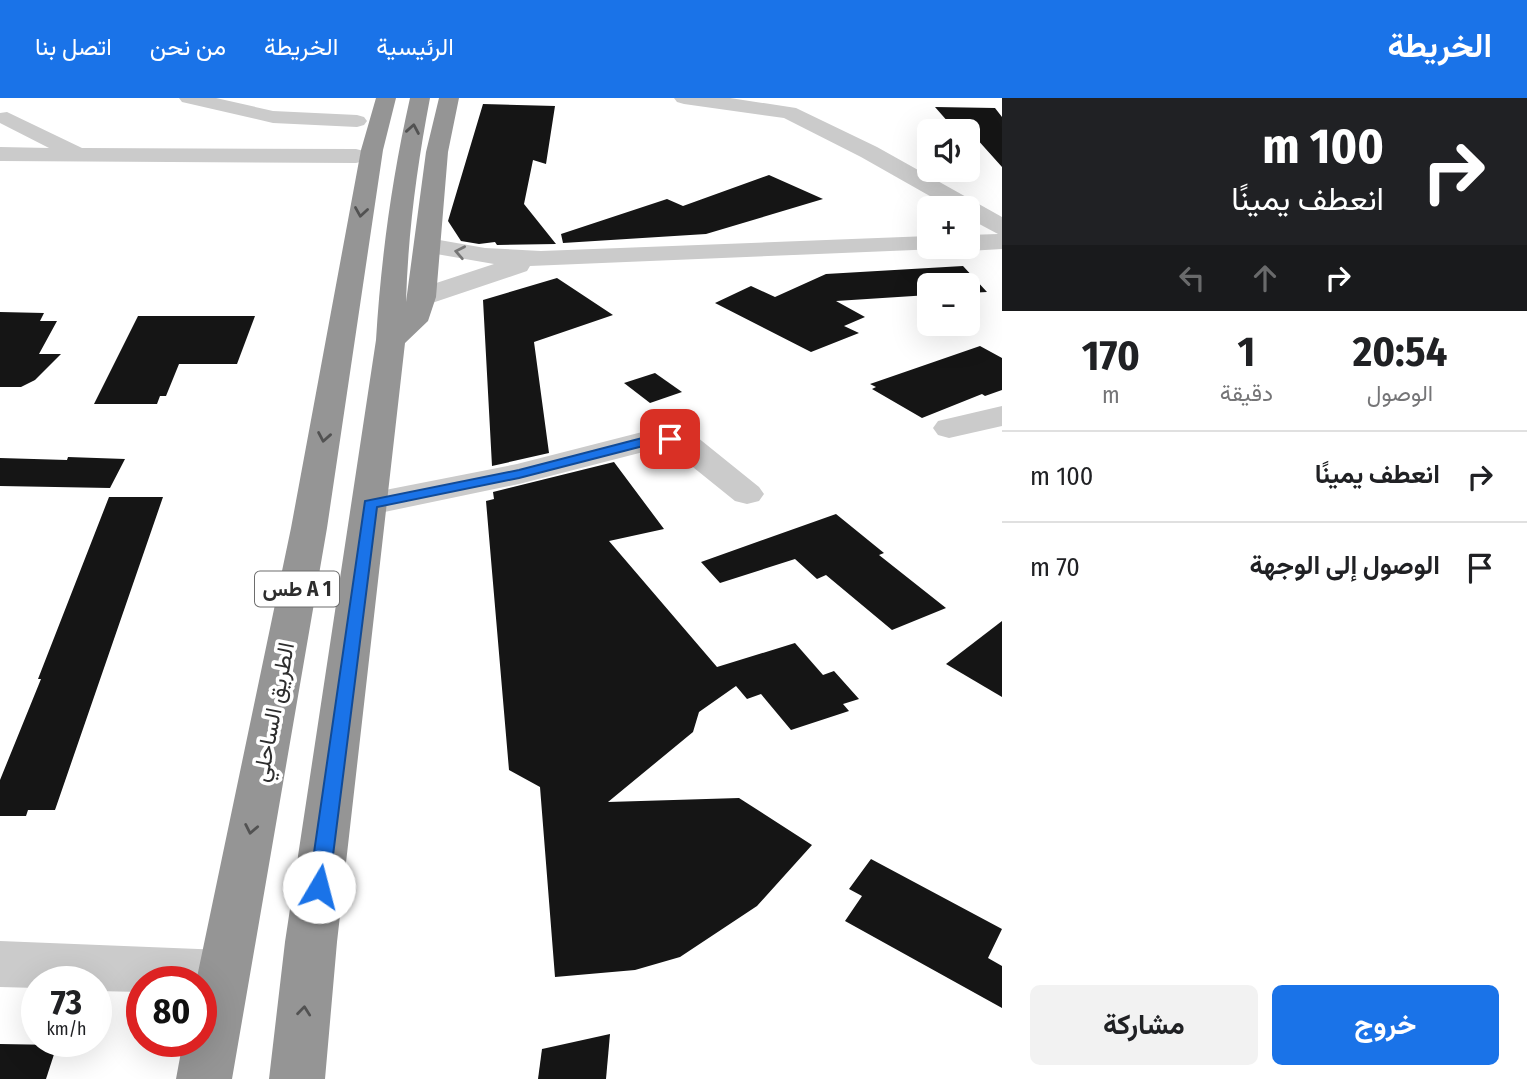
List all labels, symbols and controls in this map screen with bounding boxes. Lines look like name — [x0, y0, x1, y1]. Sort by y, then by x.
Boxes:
text: الخريطة — [1388, 26, 1492, 66]
text: اتصل بنا — [35, 33, 112, 61]
text: من نحن — [150, 33, 226, 61]
text: الخريطة — [264, 33, 338, 61]
text: الرئيسية — [376, 33, 454, 61]
text: 100 m — [1262, 117, 1384, 176]
map controls — [917, 119, 980, 336]
button: sound — [917, 119, 980, 182]
one-way arrow — [405, 123, 420, 135]
icon: right — [1408, 126, 1499, 217]
text: انعطف يمينًا — [1231, 180, 1384, 218]
button: + — [917, 196, 980, 259]
one-way arrow — [354, 206, 369, 218]
one-way arrow — [454, 245, 466, 260]
icon: left — [1173, 259, 1211, 297]
icon: ahead — [1246, 259, 1284, 297]
icon: right — [1319, 259, 1357, 297]
button: − — [917, 273, 980, 336]
text: 1 — [1237, 327, 1255, 377]
text: 20:54 — [1353, 327, 1447, 377]
text: 170 — [1082, 331, 1140, 381]
text: دقيقة — [1220, 379, 1273, 407]
text: الوصول — [1367, 379, 1433, 407]
text: m — [1102, 381, 1120, 409]
pin — [640, 409, 700, 469]
icon: arrive — [651, 420, 689, 458]
one-way arrow — [317, 431, 332, 443]
icon: right — [1461, 458, 1499, 496]
text: انعطف يمينًا — [1315, 459, 1440, 490]
text: 100 m — [1030, 461, 1093, 492]
icon: arrive — [1461, 549, 1499, 587]
text: الوصول إلى الوجهة — [1249, 550, 1440, 581]
text: 70 m — [1030, 552, 1080, 583]
road number: طس A 1 — [255, 572, 339, 606]
street label: الطريق الساحلي — [246, 640, 305, 785]
one-way arrow — [244, 823, 259, 835]
position arrow — [282, 850, 356, 924]
speed limit sign: 80 — [126, 966, 217, 1057]
text: 73 — [51, 981, 82, 1023]
button: مشاركة — [1030, 985, 1258, 1065]
button: خروج — [1272, 985, 1499, 1065]
one-way arrow — [297, 1005, 312, 1017]
text: km/h — [46, 1018, 87, 1040]

